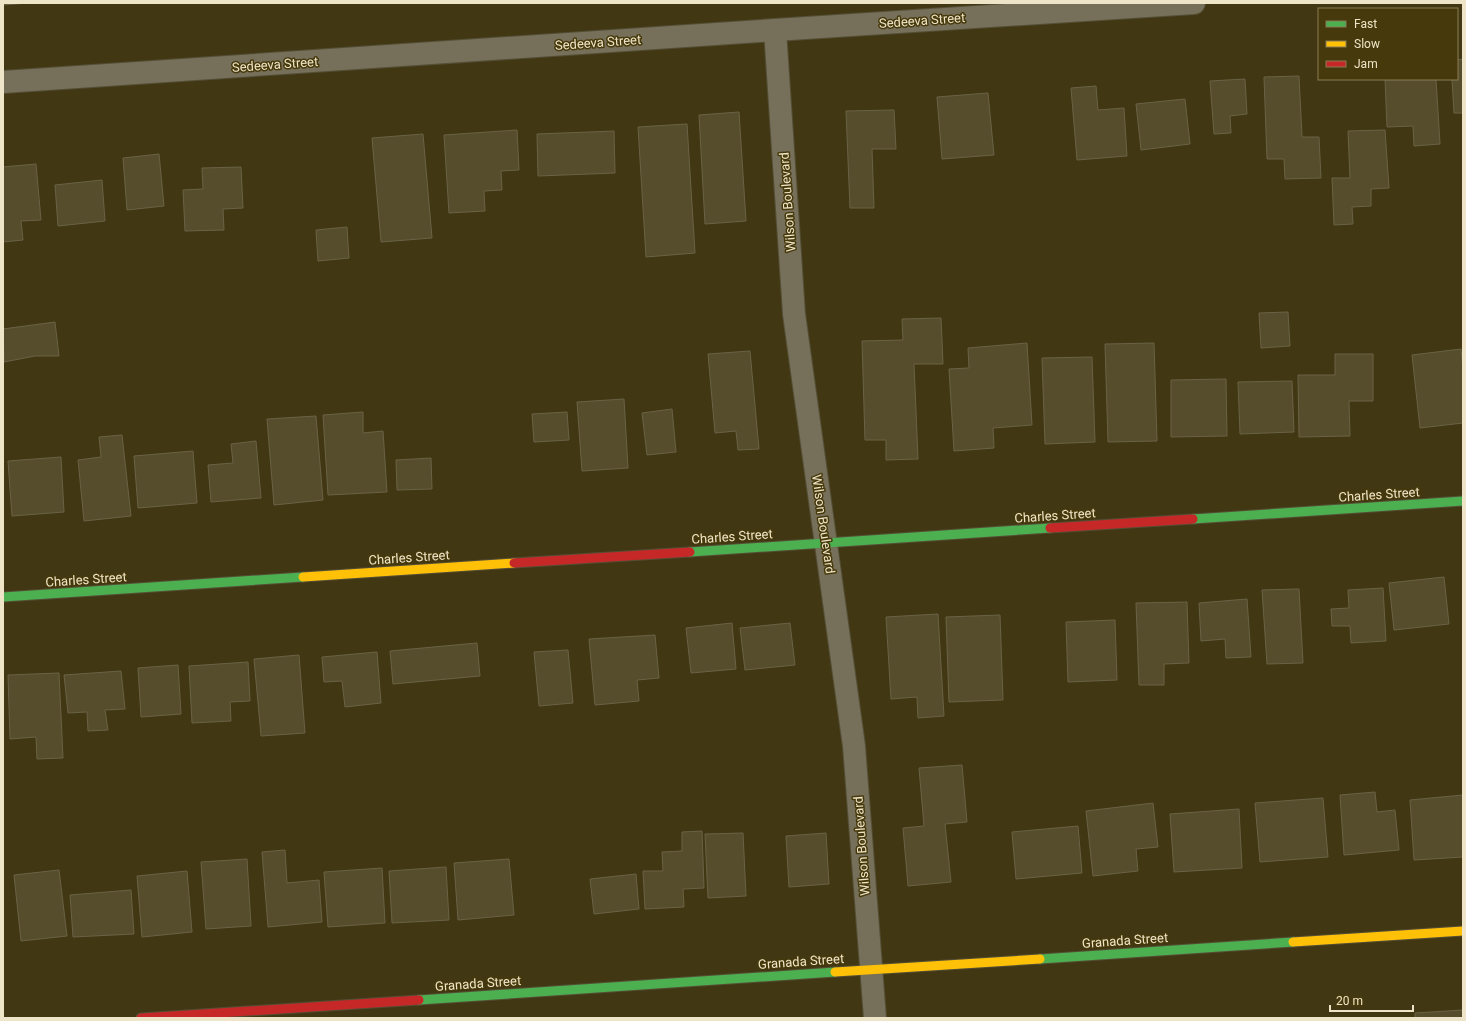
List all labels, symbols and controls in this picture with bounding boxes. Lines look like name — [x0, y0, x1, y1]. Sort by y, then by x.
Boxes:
legend — [1318, 8, 1458, 80]
street label: Sedeeva Street — [878, 10, 966, 31]
text: Fast — [1354, 17, 1377, 31]
street label: Sedeeva Street — [554, 32, 642, 53]
text: Slow — [1354, 37, 1380, 51]
street label: Sedeeva Street — [231, 54, 319, 75]
text: Jam — [1354, 57, 1378, 71]
street label: Wilson Boulevard — [777, 152, 798, 252]
street label: Wilson Boulevard — [809, 474, 838, 575]
street label: Charles Street — [1338, 484, 1420, 505]
street label: Charles Street — [1014, 505, 1096, 526]
street label: Charles Street — [691, 526, 773, 547]
street label: Charles Street — [368, 547, 450, 568]
street label: Charles Street — [45, 569, 127, 590]
street label: Wilson Boulevard — [851, 796, 872, 896]
street label: Granada Street — [1081, 930, 1169, 951]
street label: Granada Street — [757, 951, 845, 972]
street label: Granada Street — [434, 973, 522, 994]
scale bar — [1330, 987, 1413, 1013]
text: 20 m — [1336, 994, 1363, 1008]

